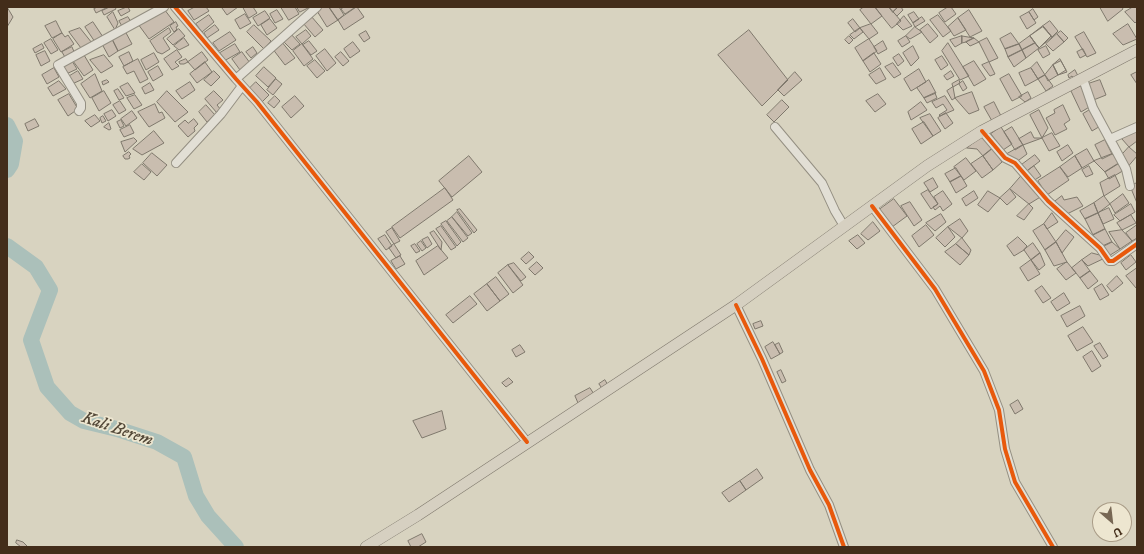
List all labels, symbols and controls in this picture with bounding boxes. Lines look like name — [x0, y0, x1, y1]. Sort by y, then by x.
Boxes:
water label: Kali Berem — [79, 408, 155, 452]
north arrow — [1092, 502, 1132, 542]
text: U — [1110, 524, 1124, 540]

